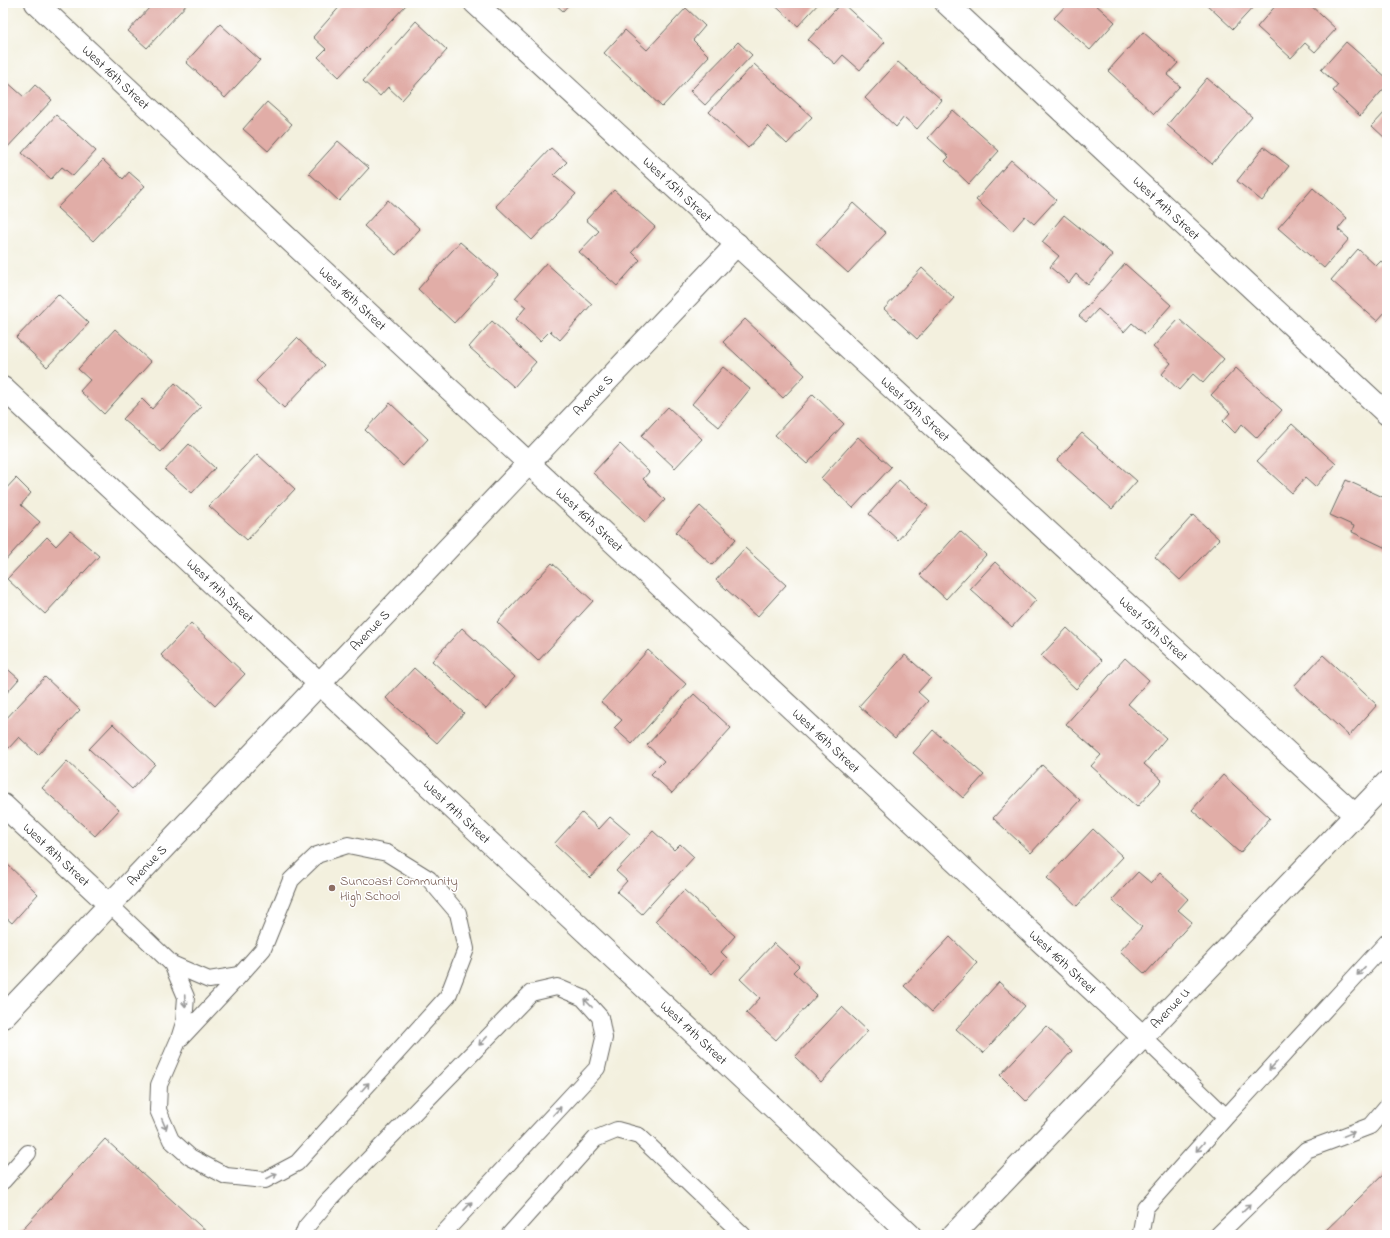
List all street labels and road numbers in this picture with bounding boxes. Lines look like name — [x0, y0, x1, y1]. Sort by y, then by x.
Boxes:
street label: West 16th Street — [78, 41, 154, 114]
street label: West 15th Street — [638, 153, 716, 227]
street label: West 14th Street — [1128, 172, 1205, 245]
street label: West 16th Street — [314, 262, 391, 336]
street label: Avenue S — [569, 371, 617, 420]
street label: West 15th Street — [876, 372, 955, 447]
street label: West 16th Street — [551, 483, 628, 557]
street label: West 17th Street — [182, 554, 259, 628]
street label: West 15th Street — [1114, 592, 1193, 666]
street label: Avenue S — [346, 606, 394, 655]
street label: West 16th Street — [788, 704, 865, 778]
street label: West 17th Street — [419, 775, 495, 849]
street label: West 18th Street — [19, 819, 95, 891]
street label: Avenue S — [123, 841, 171, 890]
street label: West 16th Street — [1025, 926, 1101, 999]
street label: Avenue U — [1146, 983, 1195, 1033]
street label: West 17th Street — [656, 997, 732, 1070]

